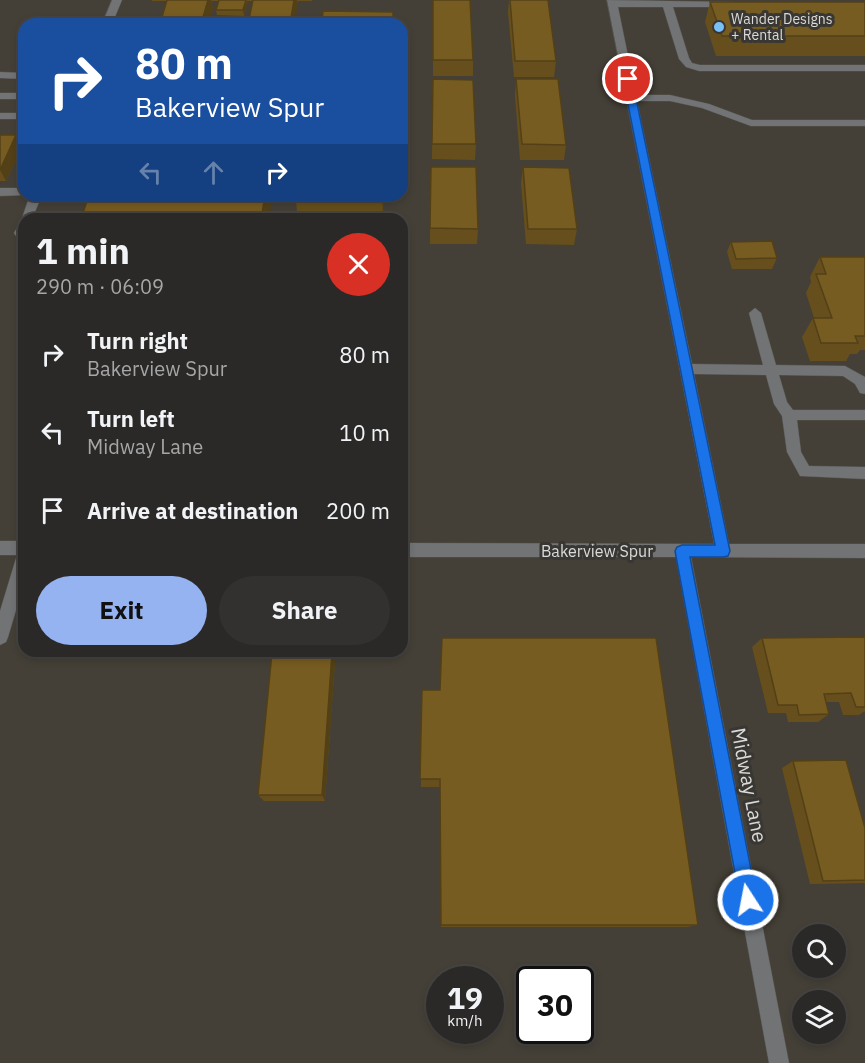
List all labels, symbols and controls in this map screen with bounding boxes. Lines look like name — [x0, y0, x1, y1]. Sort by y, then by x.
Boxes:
place label: Wander Designs + Rental — [731, 10, 833, 44]
marker: Wander Designs + Rental — [712, 20, 726, 34]
text: 80 m — [135, 36, 233, 91]
icon: right — [36, 42, 114, 120]
pin — [602, 53, 653, 104]
icon: arrive — [611, 62, 644, 95]
text: Bakerview Spur — [135, 89, 324, 124]
icon: left — [134, 156, 167, 189]
icon: ahead — [197, 156, 230, 189]
icon: right — [260, 156, 293, 189]
text: 1 min — [36, 227, 130, 274]
button: close — [327, 233, 390, 296]
text: 290 m · 06:09 — [36, 273, 164, 300]
text: Turn right — [87, 326, 188, 355]
icon: right — [36, 338, 69, 371]
text: 80 m — [339, 340, 390, 369]
text: Bakerview Spur — [87, 355, 227, 382]
text: Turn left — [87, 404, 175, 433]
icon: left — [36, 416, 69, 449]
text: 10 m — [339, 418, 390, 447]
text: Midway Lane — [87, 433, 203, 460]
icon: arrive — [36, 494, 69, 527]
text: Arrive at destination — [87, 496, 298, 525]
text: 200 m — [326, 496, 390, 525]
street label: Bakerview Spur — [541, 541, 653, 561]
button: Exit — [36, 576, 207, 645]
button: Share — [219, 576, 390, 645]
street label: Midway Lane — [725, 725, 774, 845]
position arrow — [716, 868, 780, 932]
map controls — [792, 924, 846, 1044]
button: search — [792, 924, 846, 978]
speed limit sign: 30 — [516, 966, 594, 1044]
text: 19 — [447, 978, 483, 1017]
button: layers — [792, 990, 846, 1044]
text: km/h — [447, 1011, 483, 1030]

